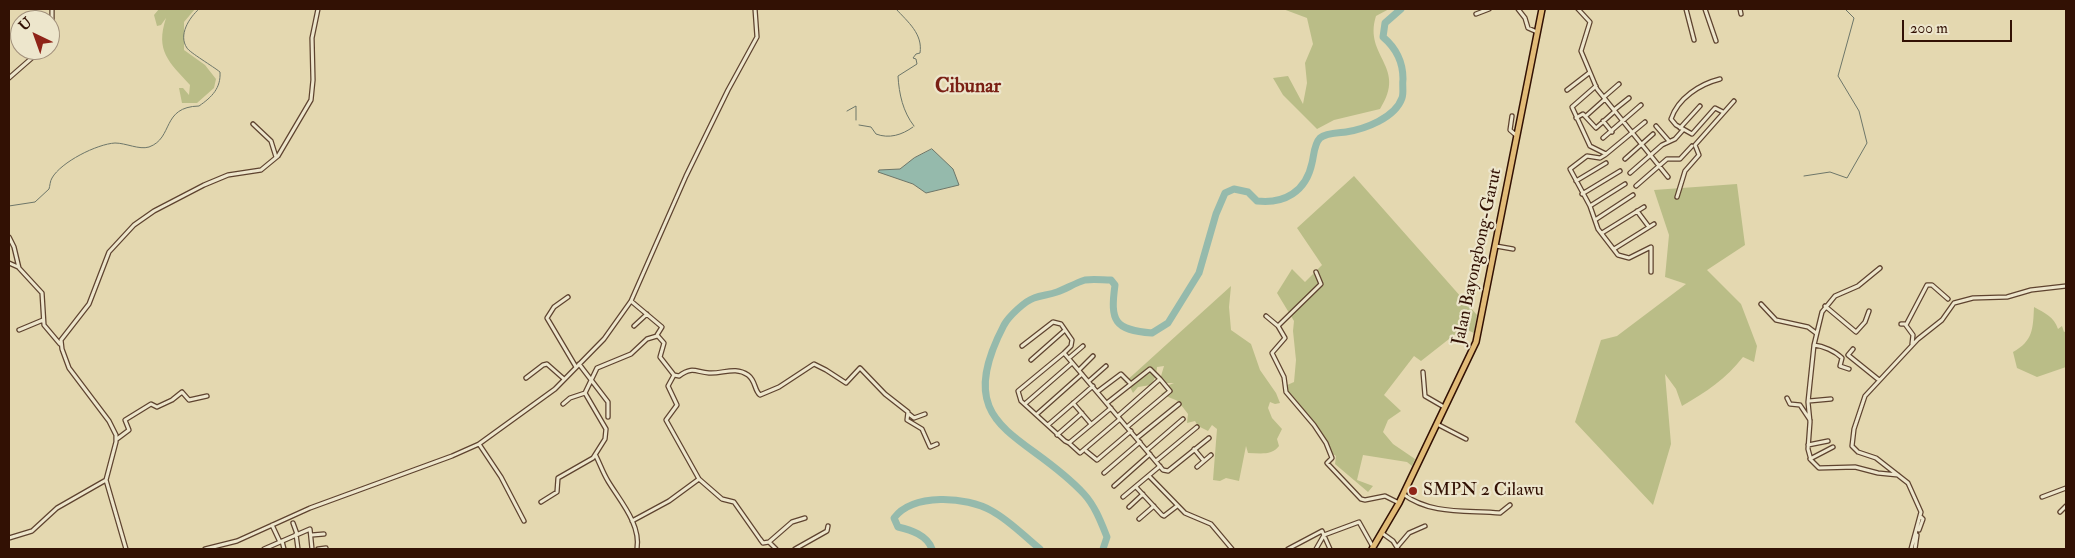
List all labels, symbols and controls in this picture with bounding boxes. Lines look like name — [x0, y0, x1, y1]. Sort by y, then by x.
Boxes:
north arrow — [10, 10, 60, 60]
scale bar — [1905, 10, 2015, 42]
text: U — [15, 14, 35, 34]
text: 200 m — [1910, 19, 1948, 38]
district label: Cibunar — [935, 76, 1001, 100]
street label: Jalan Bayongbong-Garut — [1449, 166, 1507, 348]
place label: SMPN 2 Cilawu — [1423, 480, 1544, 502]
marker: SMPN 2 Cilawu — [1407, 485, 1419, 497]

